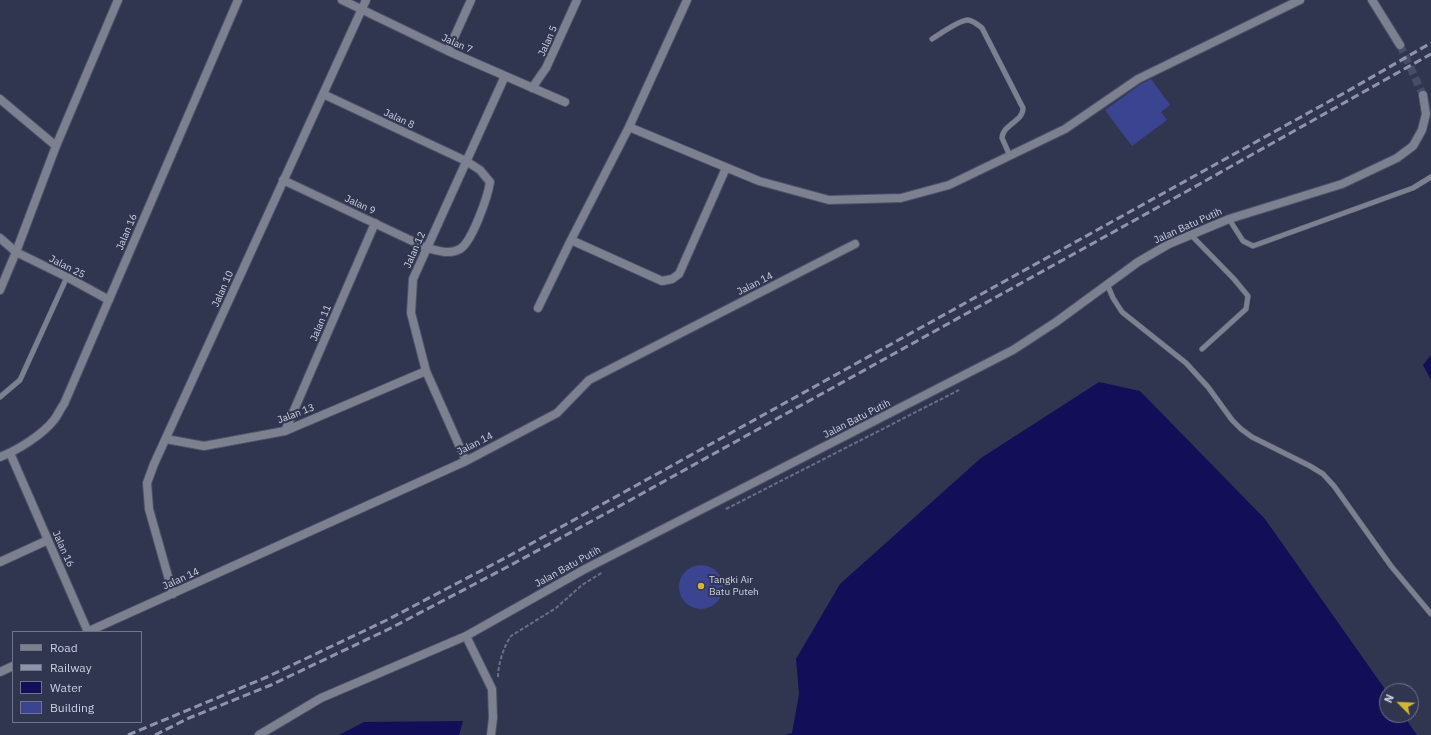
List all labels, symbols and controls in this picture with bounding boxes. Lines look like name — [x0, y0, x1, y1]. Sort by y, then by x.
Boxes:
street label: Jalan 5 — [536, 24, 560, 58]
street label: Jalan 7 — [440, 32, 474, 56]
street label: Jalan 8 — [382, 107, 416, 131]
street label: Jalan 9 — [343, 193, 377, 217]
street label: Jalan Batu Putih — [1152, 206, 1224, 246]
street label: Jalan 16 — [114, 212, 140, 252]
street label: Jalan 12 — [402, 230, 428, 270]
street label: Jalan 25 — [47, 253, 87, 281]
street label: Jalan 10 — [210, 269, 236, 309]
street label: Jalan 14 — [735, 270, 775, 298]
street label: Jalan 11 — [308, 303, 334, 343]
street label: Jalan Batu Putih — [822, 397, 892, 441]
street label: Jalan 13 — [276, 401, 316, 427]
street label: Jalan 14 — [455, 430, 495, 458]
street label: Jalan 16 — [50, 529, 76, 569]
street label: Jalan Batu Putih — [533, 544, 603, 590]
street label: Jalan 14 — [161, 566, 201, 592]
place label: Tangki Air Batu Puteh — [709, 574, 759, 598]
marker: Tangki Air Batu Puteh — [696, 581, 706, 591]
legend — [12, 631, 142, 723]
text: Road — [50, 640, 78, 655]
text: Railway — [50, 660, 92, 675]
text: Water — [50, 680, 82, 695]
north arrow — [1379, 683, 1419, 723]
text: N — [1381, 692, 1397, 705]
text: Building — [50, 700, 94, 715]

